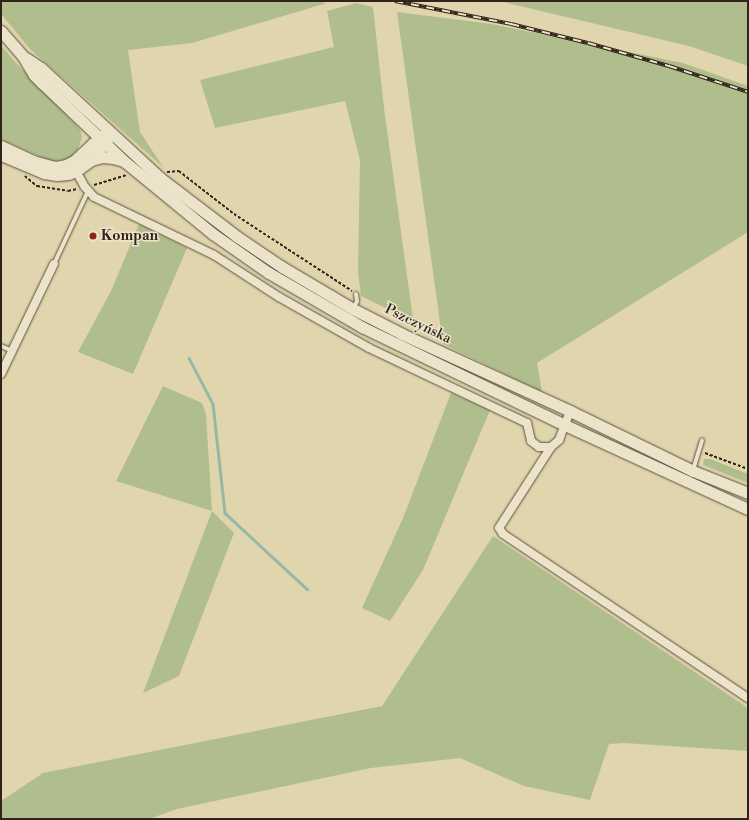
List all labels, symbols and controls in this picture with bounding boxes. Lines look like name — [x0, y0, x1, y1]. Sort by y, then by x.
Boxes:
place label: Kompan — [101, 228, 158, 244]
marker: Kompan — [88, 231, 98, 241]
street label: Pszczyńska — [382, 301, 454, 347]

